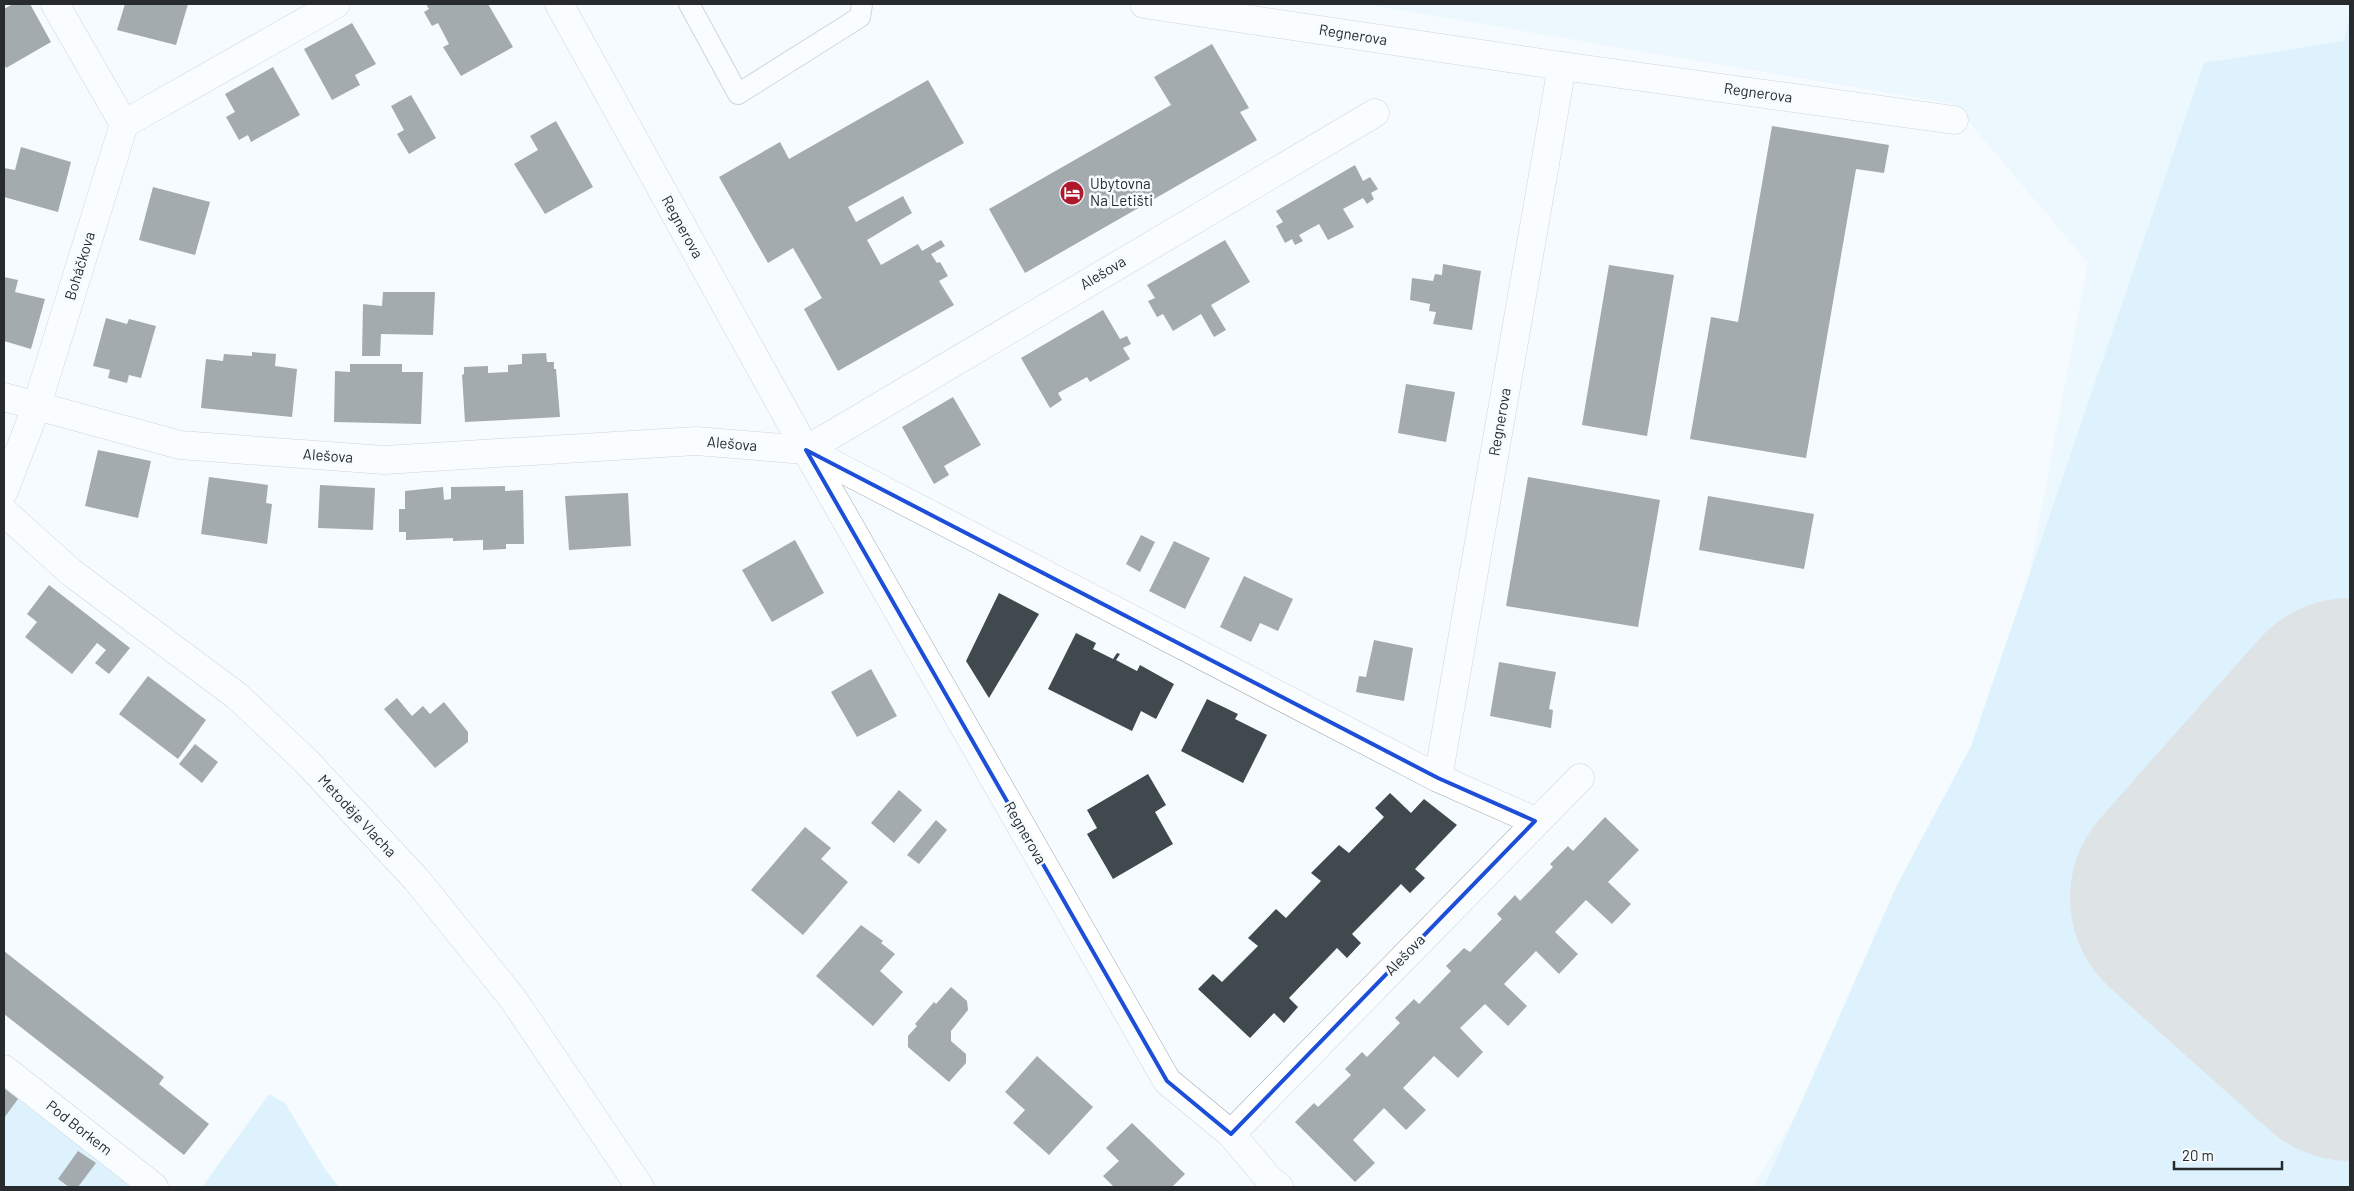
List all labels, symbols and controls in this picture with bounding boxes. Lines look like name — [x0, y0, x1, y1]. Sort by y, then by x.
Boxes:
street label: Regnerova — [1318, 20, 1389, 48]
street label: Regnerova — [1723, 78, 1794, 106]
place label: Ubytovna Na Letišti — [1090, 174, 1153, 209]
hotel icon: Ubytovna Na Letišti — [1059, 180, 1085, 206]
street label: Regnerova — [658, 192, 707, 261]
street label: Boháčkova — [60, 229, 98, 302]
street label: Alešova — [1076, 252, 1129, 293]
street label: Regnerova — [1484, 386, 1514, 457]
street label: Alešova — [706, 432, 758, 454]
street label: Alešova — [302, 444, 354, 466]
street label: Metoděje Vlacha — [315, 770, 401, 860]
street label: Regnerova — [1001, 798, 1051, 867]
street label: Alešova — [1380, 930, 1428, 979]
street label: Pod Borkem — [43, 1096, 116, 1159]
scale bar — [2174, 1138, 2282, 1170]
text: 20 m — [2182, 1146, 2214, 1164]

